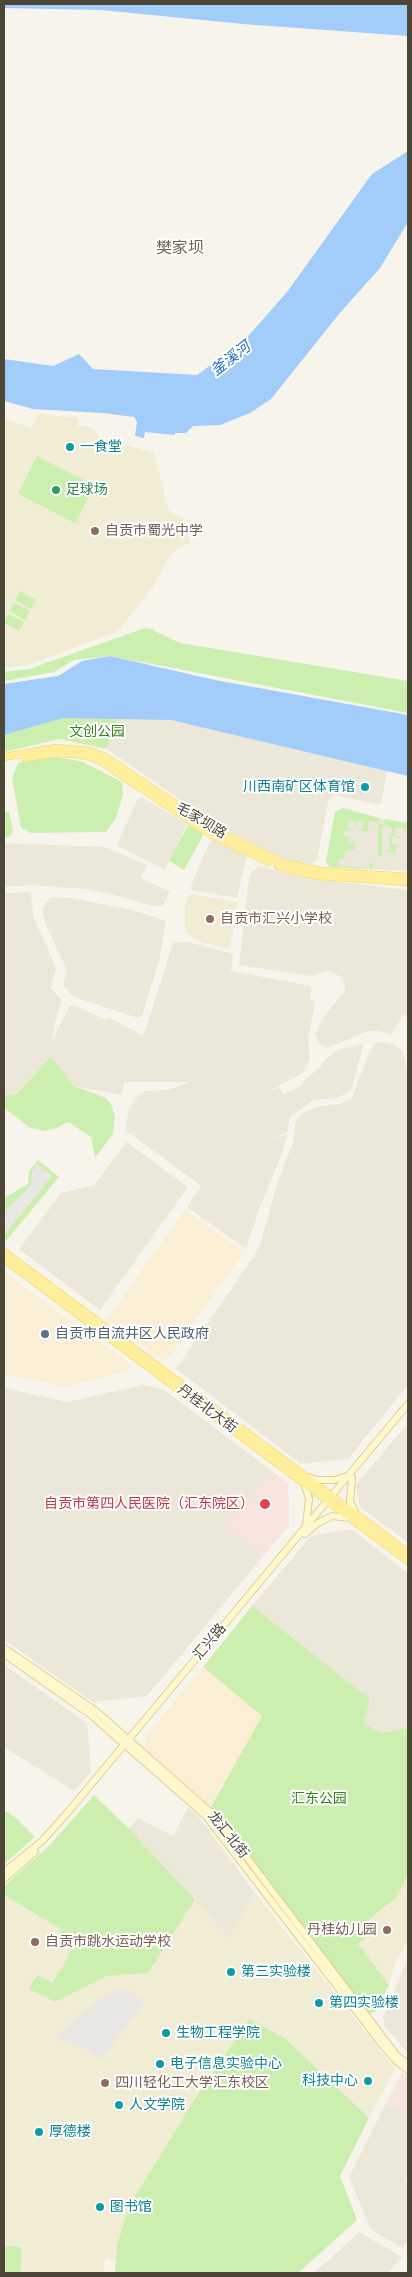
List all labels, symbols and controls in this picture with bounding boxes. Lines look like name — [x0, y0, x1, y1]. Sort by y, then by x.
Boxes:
district label: 樊家坝 — [156, 239, 204, 259]
water label: 釜溪河 — [208, 338, 254, 380]
place label: 一食堂 — [80, 439, 122, 455]
marker: 一食堂 — [64, 441, 76, 453]
place label: 足球场 — [66, 482, 108, 498]
marker: 足球场 — [50, 484, 62, 496]
place label: 自贡市蜀光中学 — [105, 523, 203, 539]
marker: 自贡市蜀光中学 — [89, 525, 101, 537]
park label: 文创公园 — [69, 724, 125, 740]
place label: 川西南矿区体育馆 — [243, 779, 355, 795]
marker: 川西南矿区体育馆 — [359, 781, 371, 793]
street label: 毛家坝路 — [173, 799, 229, 843]
place label: 自贡市汇兴小学校 — [220, 911, 332, 927]
marker: 自贡市汇兴小学校 — [204, 913, 216, 925]
place label: 自贡市自流井区人民政府 — [55, 1326, 209, 1342]
marker: 自贡市自流井区人民政府 — [39, 1328, 51, 1340]
street label: 丹桂北大街 — [174, 1381, 240, 1437]
place label: 自贡市第四人民医院（汇东院区） — [44, 1496, 254, 1512]
marker: 自贡市第四人民医院（汇东院区） — [258, 1497, 272, 1511]
street label: 汇兴路 — [190, 1621, 230, 1663]
park label: 汇东公园 — [291, 1791, 347, 1807]
street label: 龙汇北街 — [204, 1808, 252, 1862]
place label: 丹桂幼儿园 — [307, 1922, 377, 1938]
marker: 丹桂幼儿园 — [381, 1924, 393, 1936]
place label: 自贡市跳水运动学校 — [45, 1934, 171, 1950]
marker: 自贡市跳水运动学校 — [29, 1936, 41, 1948]
place label: 第三实验楼 — [241, 1964, 311, 1980]
marker: 第三实验楼 — [225, 1966, 237, 1978]
place label: 第四实验楼 — [329, 1995, 399, 2011]
marker: 第四实验楼 — [313, 1997, 325, 2009]
place label: 生物工程学院 — [176, 2025, 260, 2041]
marker: 生物工程学院 — [160, 2027, 172, 2039]
place label: 电子信息实验中心 — [170, 2056, 282, 2072]
marker: 电子信息实验中心 — [154, 2058, 166, 2070]
place label: 科技中心 — [302, 2073, 358, 2089]
place label: 四川轻化工大学汇东校区 — [115, 2075, 269, 2091]
marker: 科技中心 — [362, 2075, 374, 2087]
marker: 四川轻化工大学汇东校区 — [99, 2077, 111, 2089]
place label: 人文学院 — [129, 2097, 185, 2113]
marker: 人文学院 — [113, 2099, 125, 2111]
place label: 厚德楼 — [49, 2124, 91, 2140]
marker: 厚德楼 — [33, 2126, 45, 2138]
place label: 图书馆 — [110, 2199, 152, 2215]
marker: 图书馆 — [94, 2201, 106, 2213]

